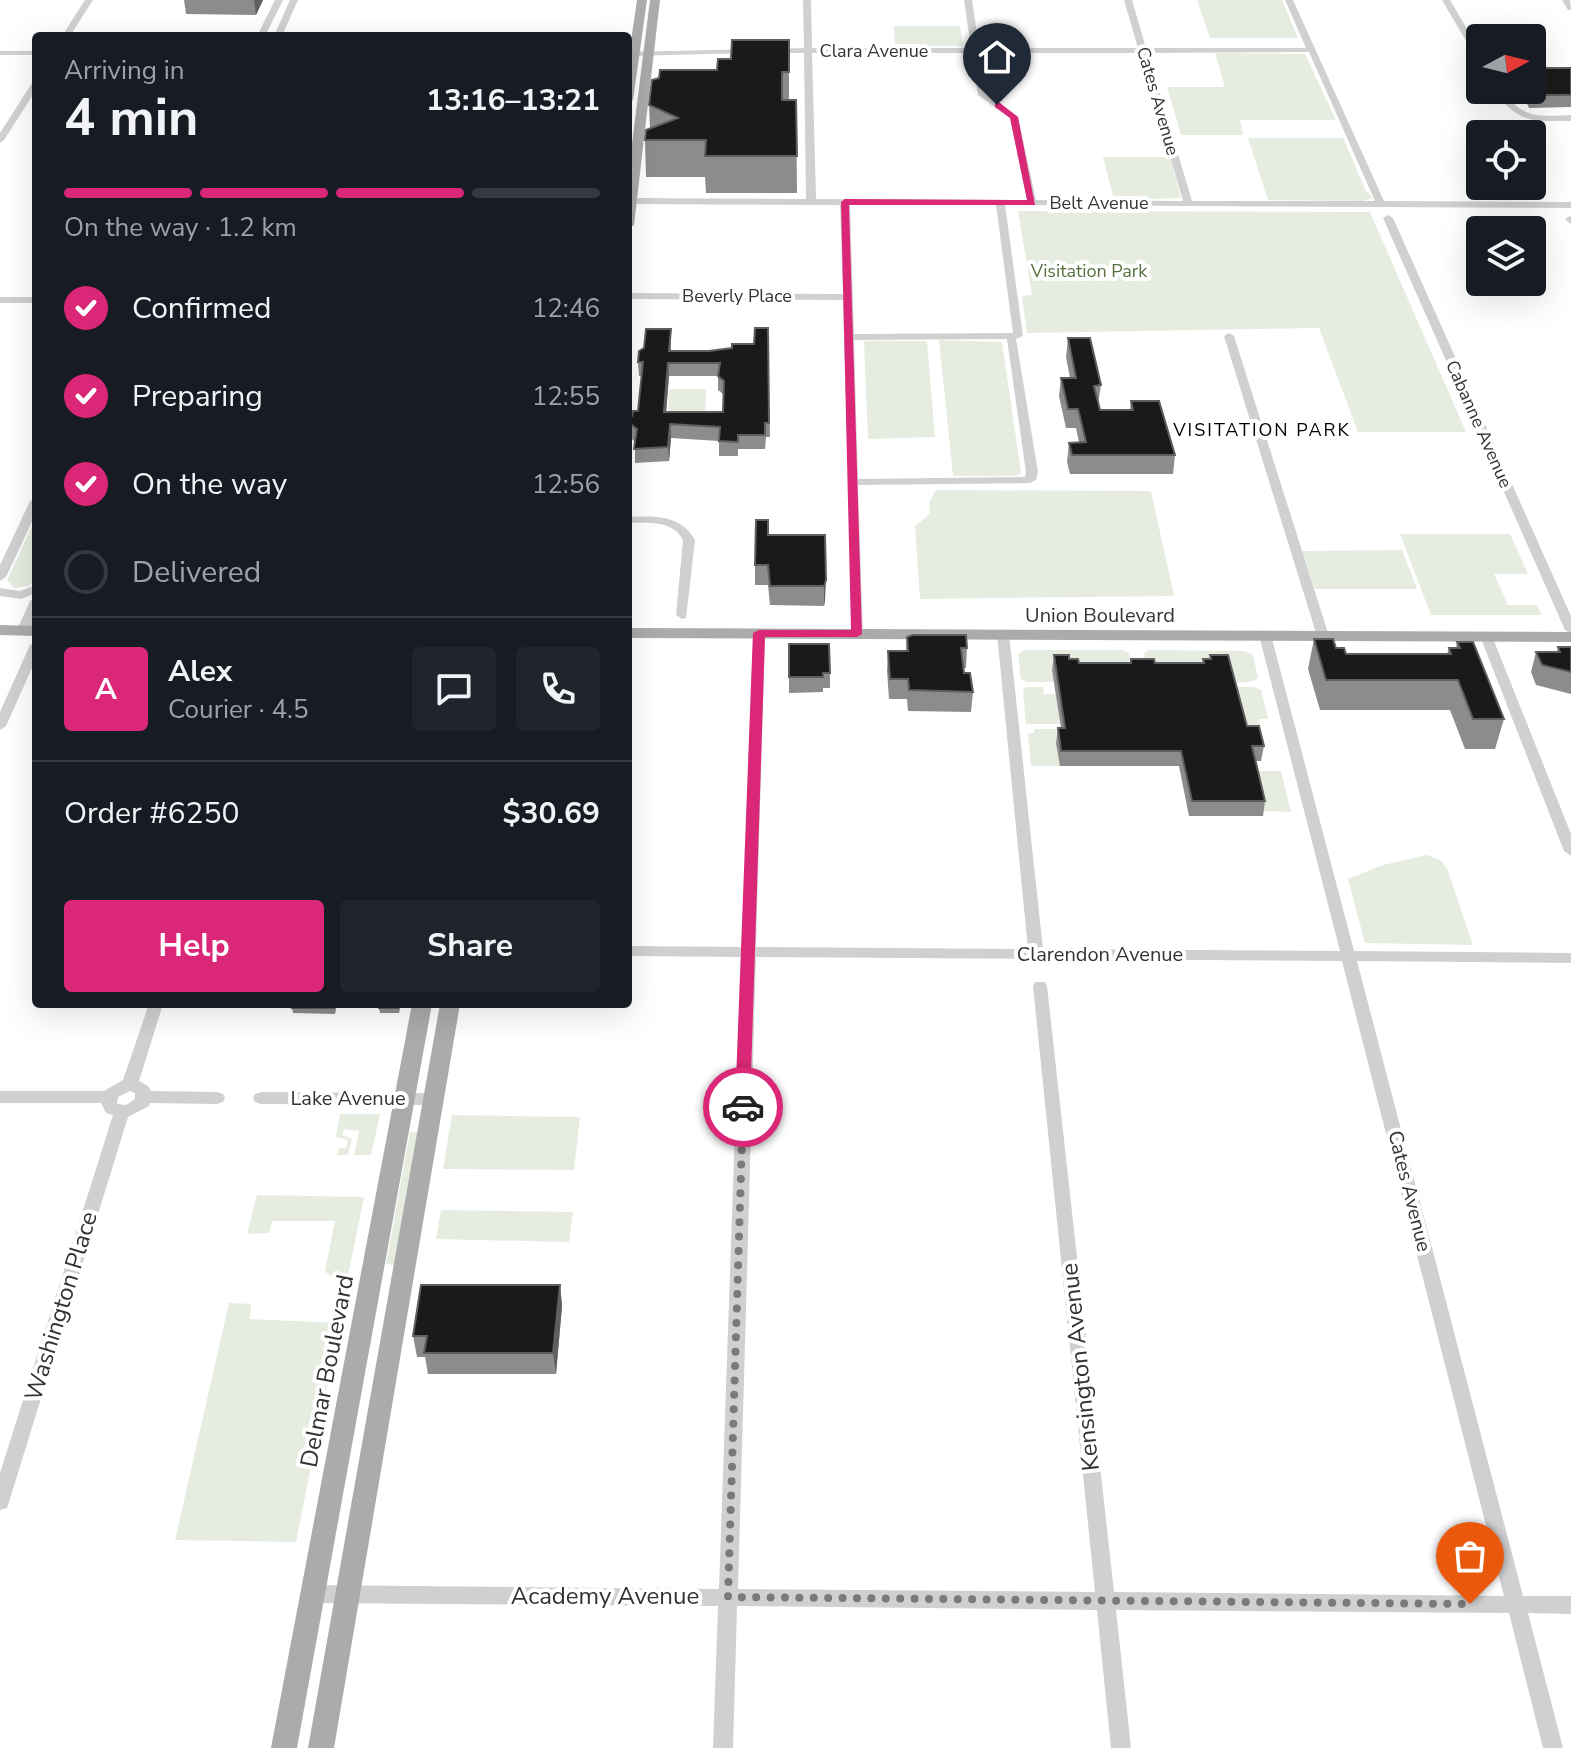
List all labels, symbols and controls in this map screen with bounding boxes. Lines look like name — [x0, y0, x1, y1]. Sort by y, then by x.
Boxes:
pin — [963, 23, 1031, 105]
north arrow — [1466, 24, 1546, 104]
map controls — [1466, 24, 1546, 296]
icon: home — [975, 35, 1019, 79]
street label: Clara Avenue — [820, 39, 928, 63]
street label: Cates Avenue — [1131, 44, 1185, 158]
text: Arriving in — [64, 53, 185, 88]
text: 13:16–13:21 — [426, 80, 600, 121]
text: 4 min — [64, 82, 199, 153]
button: locate — [1466, 120, 1546, 200]
street label: Belt Avenue — [1049, 191, 1149, 215]
text: On the way · 1.2 km — [64, 210, 297, 245]
button: layers — [1466, 216, 1546, 296]
park label: Visitation Park — [1030, 259, 1148, 283]
street label: Beverly Place — [682, 284, 792, 308]
icon: check — [64, 286, 108, 330]
text: Confirmed — [132, 288, 272, 329]
text: 12:46 — [532, 291, 600, 326]
street label: Cabanne Avenue — [1440, 356, 1518, 492]
icon: check — [64, 374, 108, 418]
text: Preparing — [132, 376, 263, 417]
text: 12:55 — [532, 379, 600, 414]
district label: VISITATION PARK — [1172, 418, 1351, 442]
icon: check — [64, 462, 108, 506]
text: On the way — [132, 464, 287, 505]
text: 12:56 — [532, 467, 600, 502]
text: Delivered — [132, 552, 261, 593]
street label: Union Boulevard — [1025, 602, 1175, 629]
button: chat — [412, 647, 496, 731]
button: phone — [516, 647, 600, 731]
text: Alex — [168, 651, 232, 692]
text: A — [95, 669, 117, 710]
text: Courier · 4.5 — [168, 692, 309, 727]
text: Order #6250 — [64, 793, 239, 834]
text: $30.69 — [503, 793, 600, 834]
button: Help — [64, 900, 324, 992]
button: Share — [340, 900, 600, 992]
street label: Clarendon Avenue — [1017, 941, 1183, 968]
courier — [703, 1067, 783, 1147]
street label: Lake Avenue — [290, 1085, 406, 1112]
icon: car — [721, 1085, 765, 1129]
street label: Cates Avenue — [1381, 1128, 1438, 1255]
street label: Washington Place — [17, 1207, 105, 1405]
street label: Kensington Avenue — [1053, 1261, 1107, 1473]
street label: Delmar Boulevard — [293, 1272, 361, 1470]
pin — [1436, 1522, 1504, 1604]
icon: bag — [1448, 1534, 1492, 1578]
street label: Academy Avenue — [511, 1580, 699, 1612]

